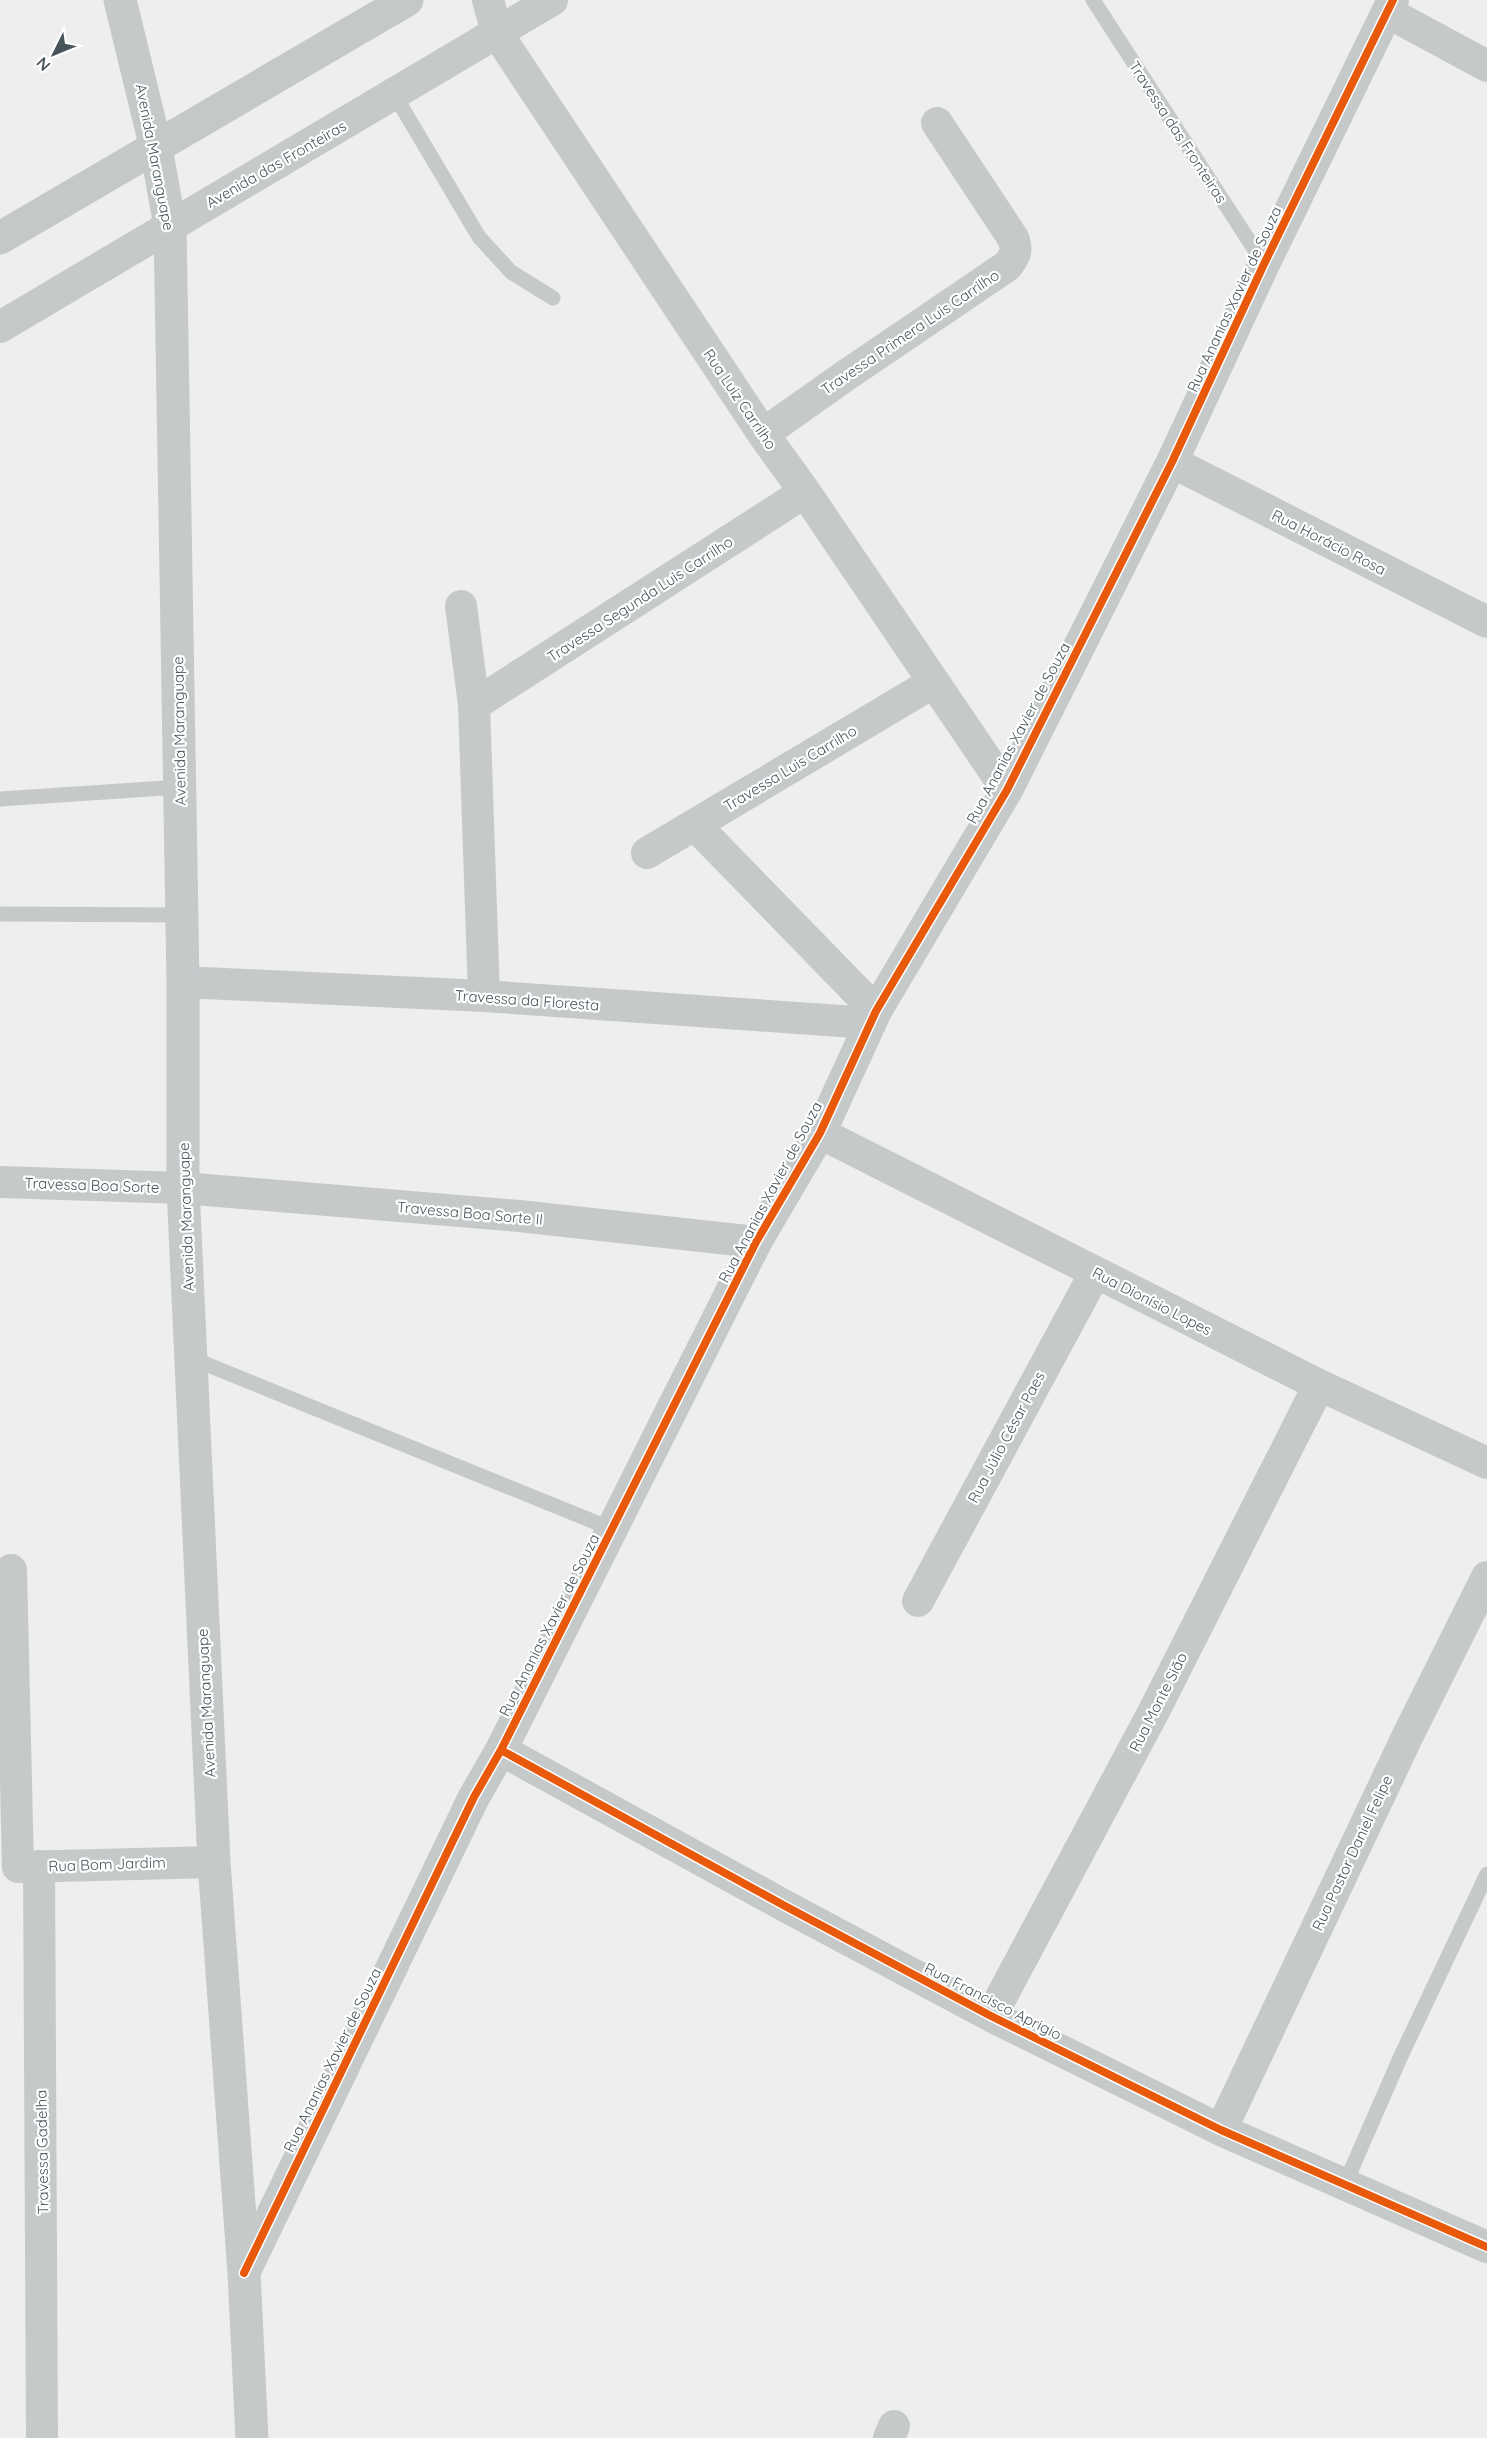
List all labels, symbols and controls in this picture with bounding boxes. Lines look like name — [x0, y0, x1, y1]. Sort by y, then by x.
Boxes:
north arrow — [24, 24, 84, 84]
text: N — [32, 53, 54, 75]
street label: Travessa das Fronteiras — [1125, 57, 1231, 207]
street label: Avenida Maranguape — [131, 82, 179, 232]
street label: Avenida das Fronteiras — [202, 116, 350, 212]
street label: Rua Ananias Xavier de Souza — [1183, 203, 1285, 395]
street label: Travessa Primera Luis Carrilho — [817, 265, 1003, 399]
street label: Rua Luiz Carrilho — [699, 345, 781, 453]
street label: Rua Horácio Rosa — [1269, 505, 1389, 579]
street label: Travessa Segunda Luis Carrilho — [544, 532, 736, 666]
street label: Rua Ananias Xavier de Souza — [962, 639, 1074, 827]
street label: Avenida Maranguape — [168, 656, 190, 806]
street label: Travessa Luis Carrilho — [720, 721, 860, 815]
street label: Travessa da Floresta — [454, 985, 600, 1015]
street label: Rua Ananias Xavier de Souza — [714, 1098, 826, 1286]
street label: Avenida Maranguape — [174, 1142, 198, 1292]
street label: Travessa Boa Sorte — [24, 1173, 160, 1197]
street label: Travessa Boa Sorte II — [396, 1197, 544, 1229]
street label: Rua Dionísio Lopes — [1089, 1263, 1215, 1339]
street label: Rua Júlio César Paes — [963, 1368, 1049, 1506]
street label: Rua Ananias Xavier de Souza — [495, 1530, 603, 1720]
street label: Avenida Maranguape — [193, 1628, 219, 1778]
street label: Rua Monte Sião — [1125, 1649, 1191, 1755]
street label: Rua Pastor Daniel Felipe — [1308, 1772, 1396, 1934]
street label: Rua Bom Jardim — [48, 1852, 166, 1876]
street label: Rua Francisco Aprigio — [921, 1958, 1065, 2044]
street label: Rua Ananias Xavier de Souza — [279, 1965, 385, 2155]
street label: Travessa Gadelha — [31, 2089, 53, 2215]

